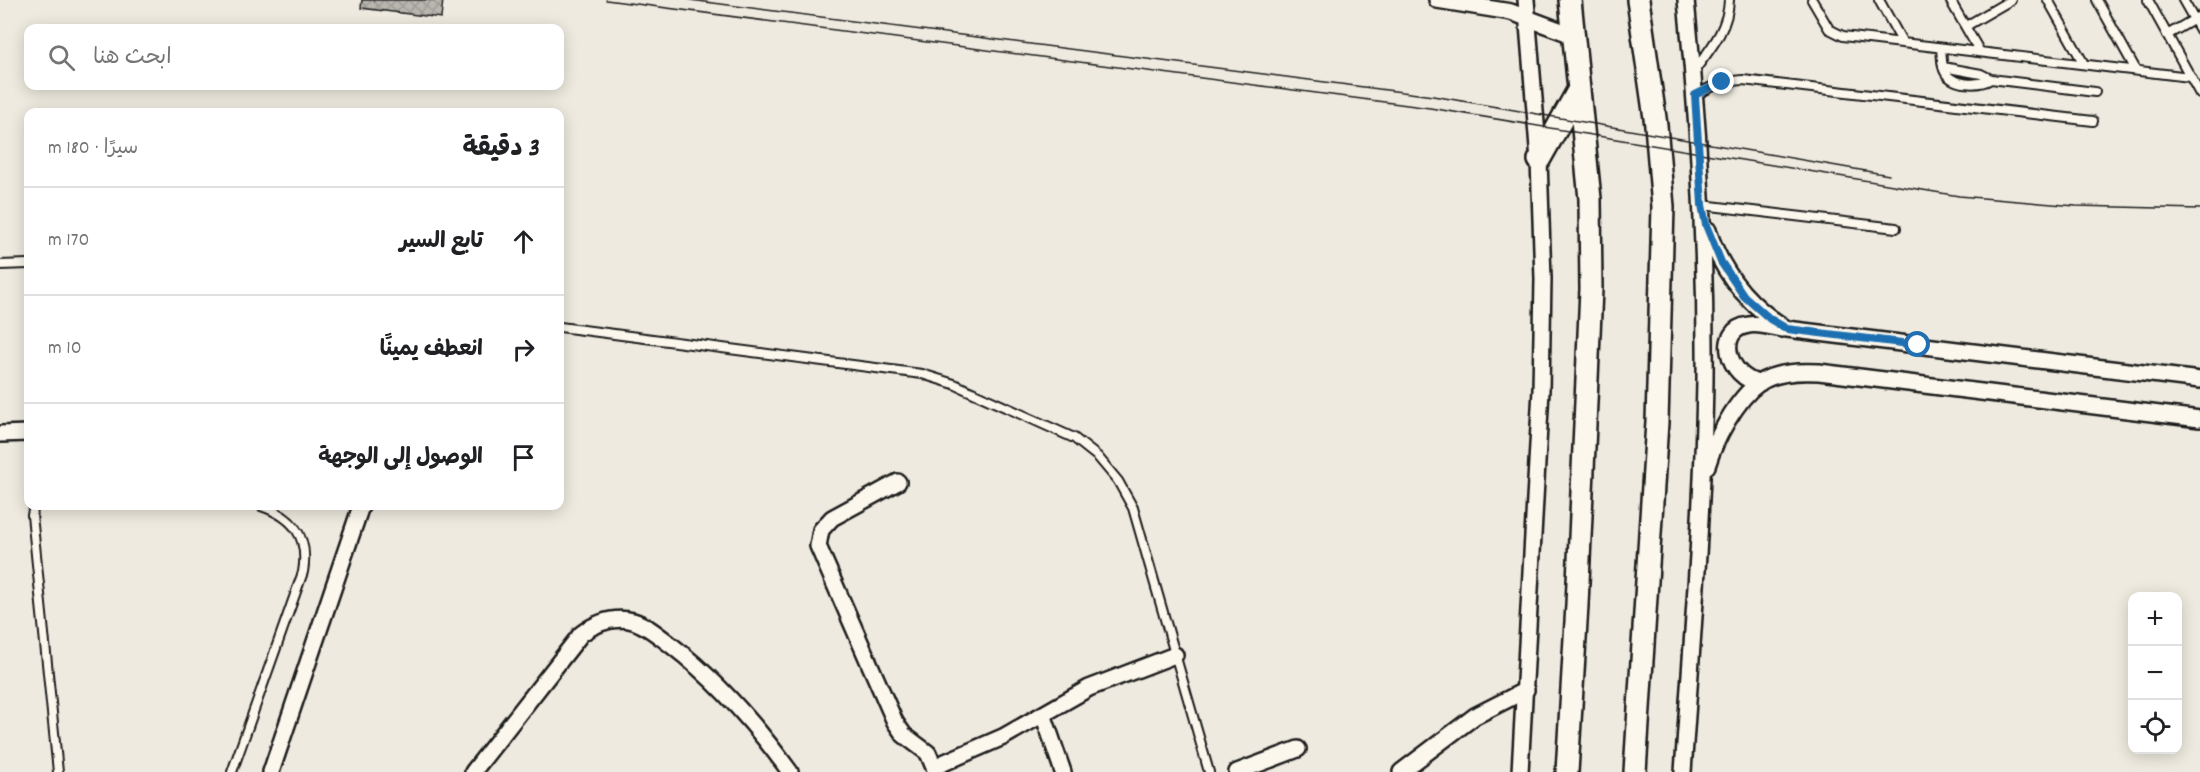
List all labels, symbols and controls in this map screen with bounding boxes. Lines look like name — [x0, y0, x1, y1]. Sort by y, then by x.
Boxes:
search box — [24, 24, 564, 90]
icon: search — [45, 41, 78, 74]
text: ابحث هنا — [93, 43, 172, 74]
route end — [1708, 68, 1734, 94]
text: 3 دقيقة — [463, 131, 540, 168]
text: سيرًا · 180 m — [48, 135, 138, 163]
icon: ahead — [507, 225, 540, 258]
text: 170 m — [48, 227, 89, 255]
text: تابع السير — [400, 227, 483, 258]
route start — [1904, 331, 1930, 357]
icon: right — [507, 333, 540, 366]
text: 10 m — [48, 335, 82, 363]
text: انعطف يمينًا — [380, 335, 483, 366]
icon: arrive — [507, 441, 540, 474]
text: الوصول إلى الوجهة — [318, 443, 483, 474]
map controls — [2128, 592, 2182, 754]
button: + — [2128, 592, 2182, 646]
button: − — [2128, 646, 2182, 700]
button: locate — [2128, 700, 2182, 754]

